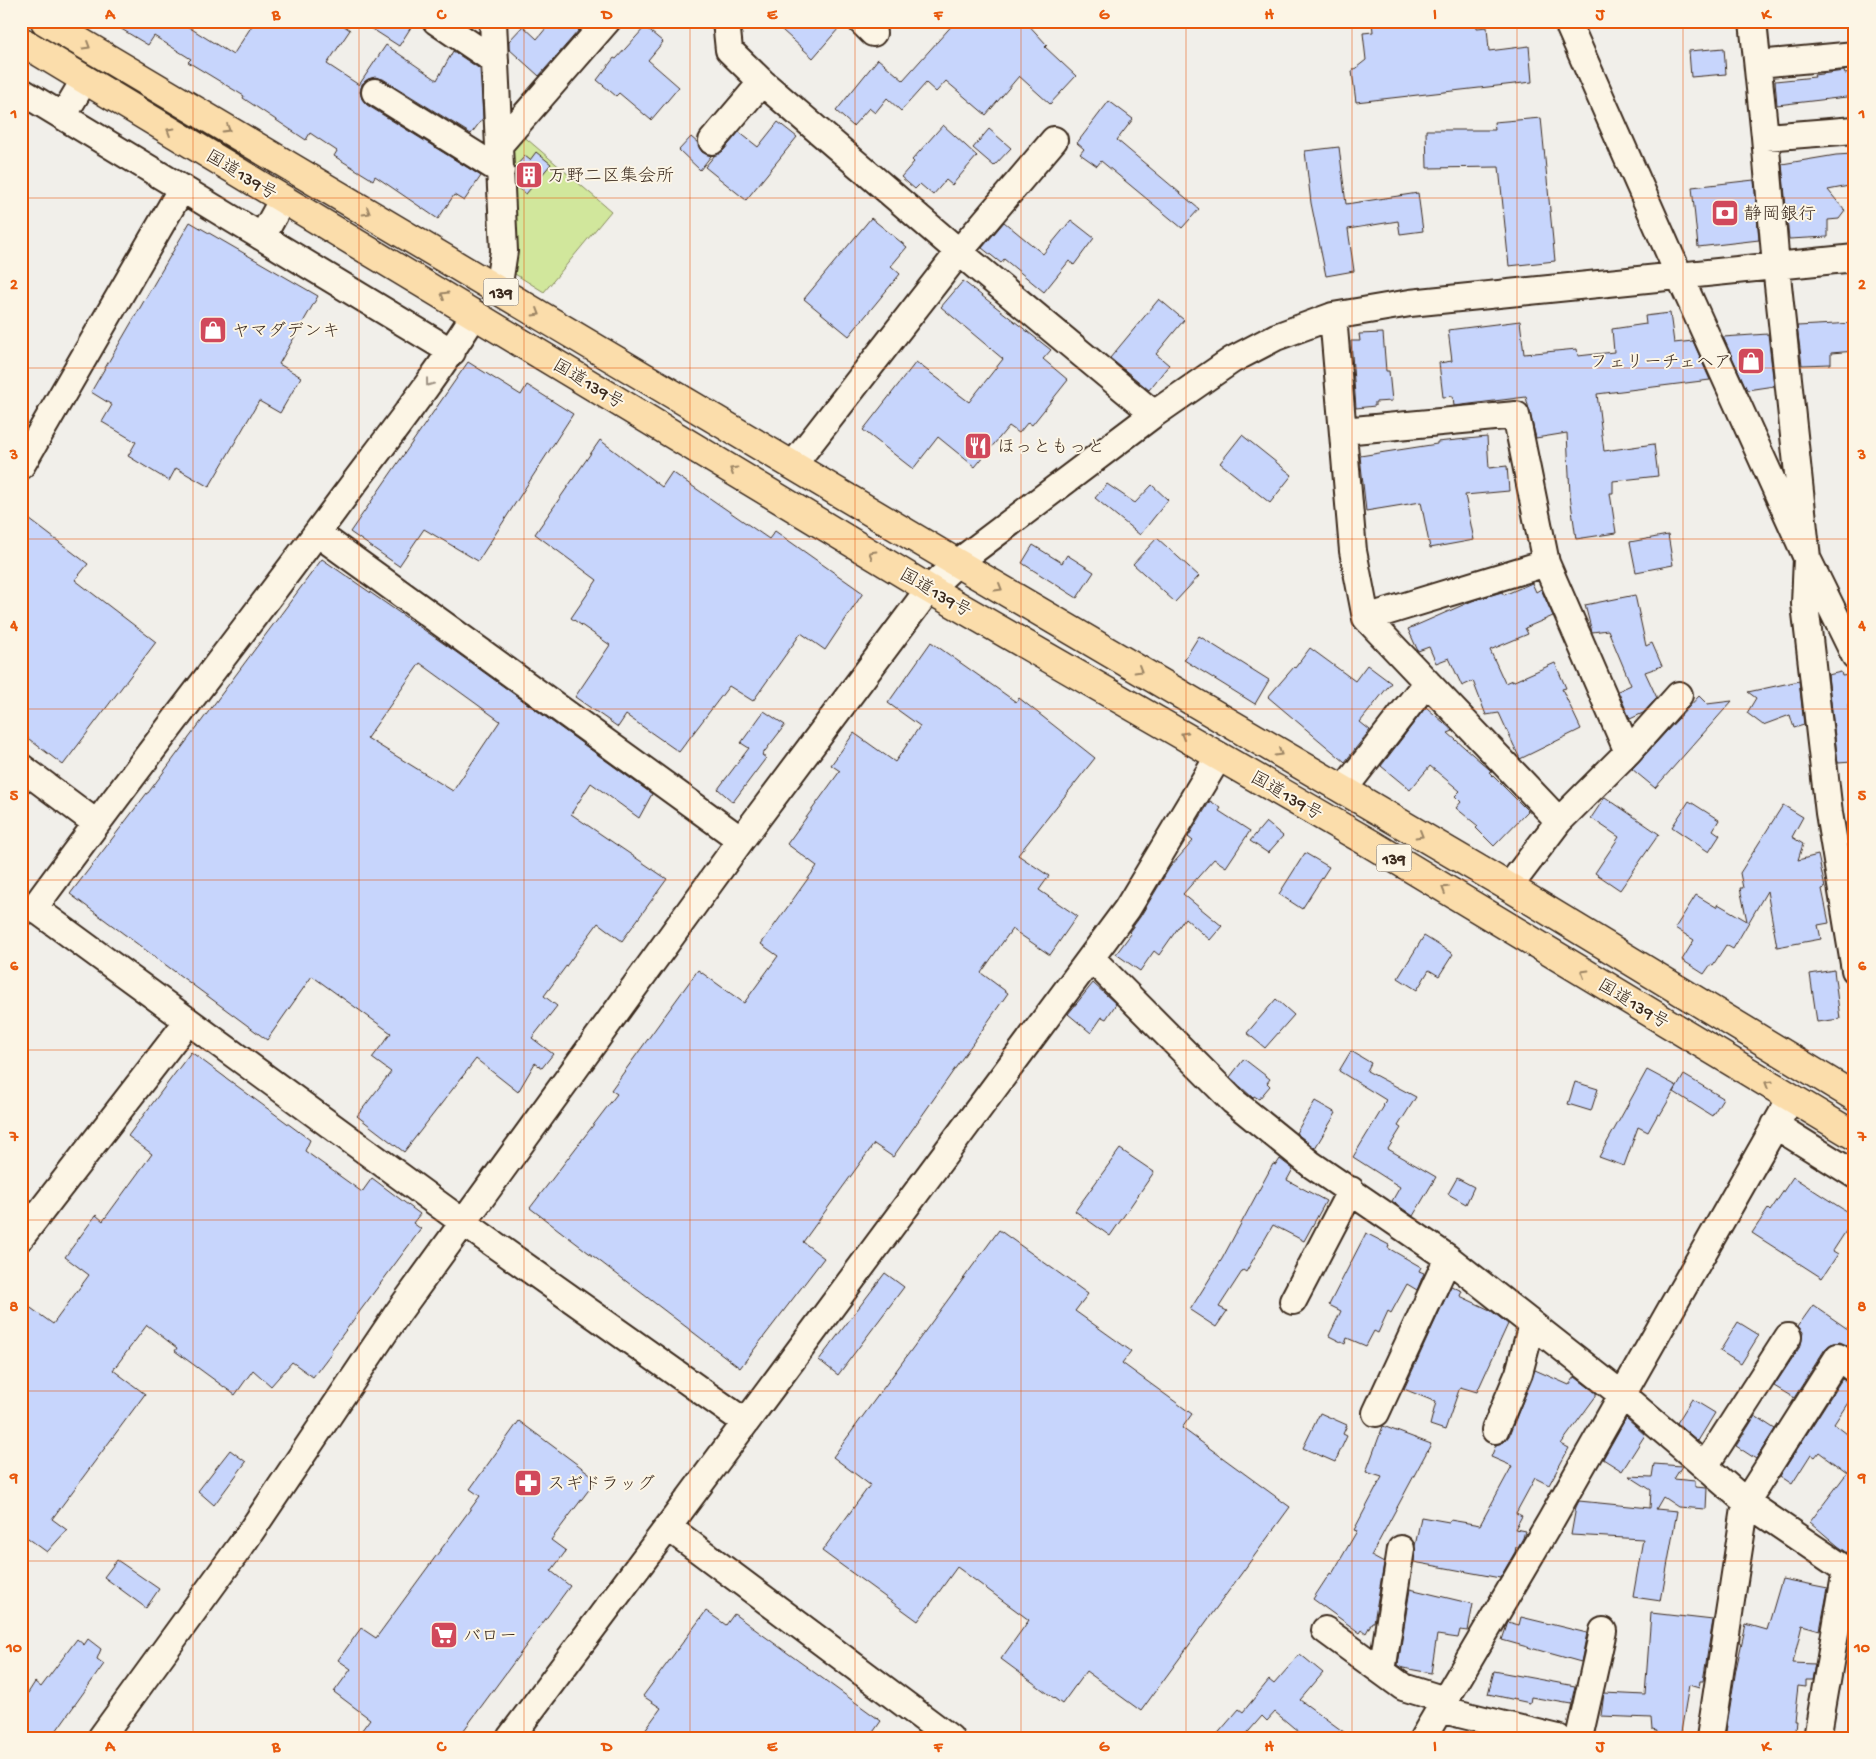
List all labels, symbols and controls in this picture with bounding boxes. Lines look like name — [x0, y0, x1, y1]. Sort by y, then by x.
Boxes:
text: A — [104, 7, 116, 26]
text: B — [271, 7, 281, 26]
text: C — [436, 7, 447, 26]
text: D — [600, 7, 613, 26]
text: E — [767, 7, 778, 26]
text: F — [933, 7, 944, 26]
text: G — [1099, 7, 1110, 26]
text: H — [1264, 7, 1274, 26]
text: I — [1433, 7, 1437, 26]
text: J — [1595, 7, 1606, 26]
text: K — [1761, 7, 1773, 26]
one-way arrow — [82, 40, 91, 50]
text: 1 — [10, 106, 17, 125]
text: 1 — [1858, 106, 1865, 125]
one-way arrow — [221, 123, 230, 133]
one-way arrow — [166, 127, 175, 137]
street label: 国道139号 — [201, 146, 281, 206]
building icon: 万野二区集会所 — [514, 160, 544, 190]
place label: 万野二区集会所 — [548, 166, 674, 188]
bank icon: 静岡銀行 — [1710, 198, 1740, 228]
place label: 静岡銀行 — [1744, 204, 1816, 226]
one-way arrow — [361, 205, 370, 215]
text: 2 — [10, 277, 18, 296]
text: 2 — [1858, 277, 1866, 296]
road number: 139 — [484, 278, 518, 306]
one-way arrow — [441, 292, 450, 302]
one-way arrow — [531, 306, 540, 316]
shop icon: ヤマダデンキ — [198, 315, 228, 345]
place label: ヤマダデンキ — [232, 321, 340, 343]
shop icon: フェリーチェヘア — [1736, 346, 1766, 376]
place label: フェリーチェヘア — [1590, 353, 1732, 374]
street label: 国道139号 — [548, 355, 628, 415]
one-way arrow — [426, 377, 434, 386]
restaurant icon: ほっともっと — [963, 431, 993, 461]
place label: ほっともっと — [997, 438, 1105, 459]
text: 3 — [9, 447, 18, 466]
text: 3 — [1857, 447, 1866, 466]
one-way arrow — [730, 467, 739, 476]
one-way arrow — [869, 551, 878, 561]
street label: 国道139号 — [895, 564, 975, 623]
one-way arrow — [994, 581, 1003, 591]
text: 4 — [9, 618, 18, 637]
text: 4 — [1857, 618, 1866, 637]
one-way arrow — [1134, 664, 1143, 674]
one-way arrow — [1181, 732, 1190, 742]
one-way arrow — [1274, 746, 1283, 756]
street label: 国道139号 — [1246, 767, 1326, 826]
text: 5 — [10, 788, 19, 807]
text: 5 — [1858, 788, 1867, 807]
one-way arrow — [1414, 828, 1423, 838]
road number: 139 — [1376, 844, 1412, 871]
one-way arrow — [1441, 886, 1450, 896]
text: 6 — [10, 958, 19, 977]
text: 6 — [1858, 958, 1867, 977]
one-way arrow — [1580, 969, 1589, 979]
street label: 国道139号 — [1593, 975, 1673, 1035]
one-way arrow — [1765, 1080, 1774, 1090]
text: 7 — [9, 1129, 19, 1148]
text: 7 — [1857, 1129, 1867, 1148]
text: 8 — [10, 1299, 19, 1318]
text: 8 — [1858, 1299, 1867, 1318]
pharmacy icon: スギドラッグ — [513, 1468, 543, 1498]
text: 9 — [9, 1470, 18, 1489]
text: 9 — [1857, 1470, 1866, 1489]
place label: スギドラッグ — [547, 1474, 655, 1496]
supermarket icon: バロー — [429, 1620, 459, 1650]
place label: バロー — [463, 1627, 517, 1648]
text: 10 — [5, 1640, 22, 1659]
text: 10 — [1853, 1640, 1870, 1659]
text: A — [104, 1739, 116, 1758]
text: B — [271, 1739, 281, 1758]
text: C — [436, 1739, 447, 1758]
text: D — [600, 1739, 613, 1758]
text: E — [767, 1739, 778, 1758]
text: F — [933, 1739, 944, 1758]
text: G — [1099, 1739, 1110, 1758]
text: H — [1264, 1739, 1274, 1758]
text: I — [1433, 1739, 1437, 1758]
text: J — [1595, 1739, 1606, 1758]
text: K — [1761, 1739, 1773, 1758]

